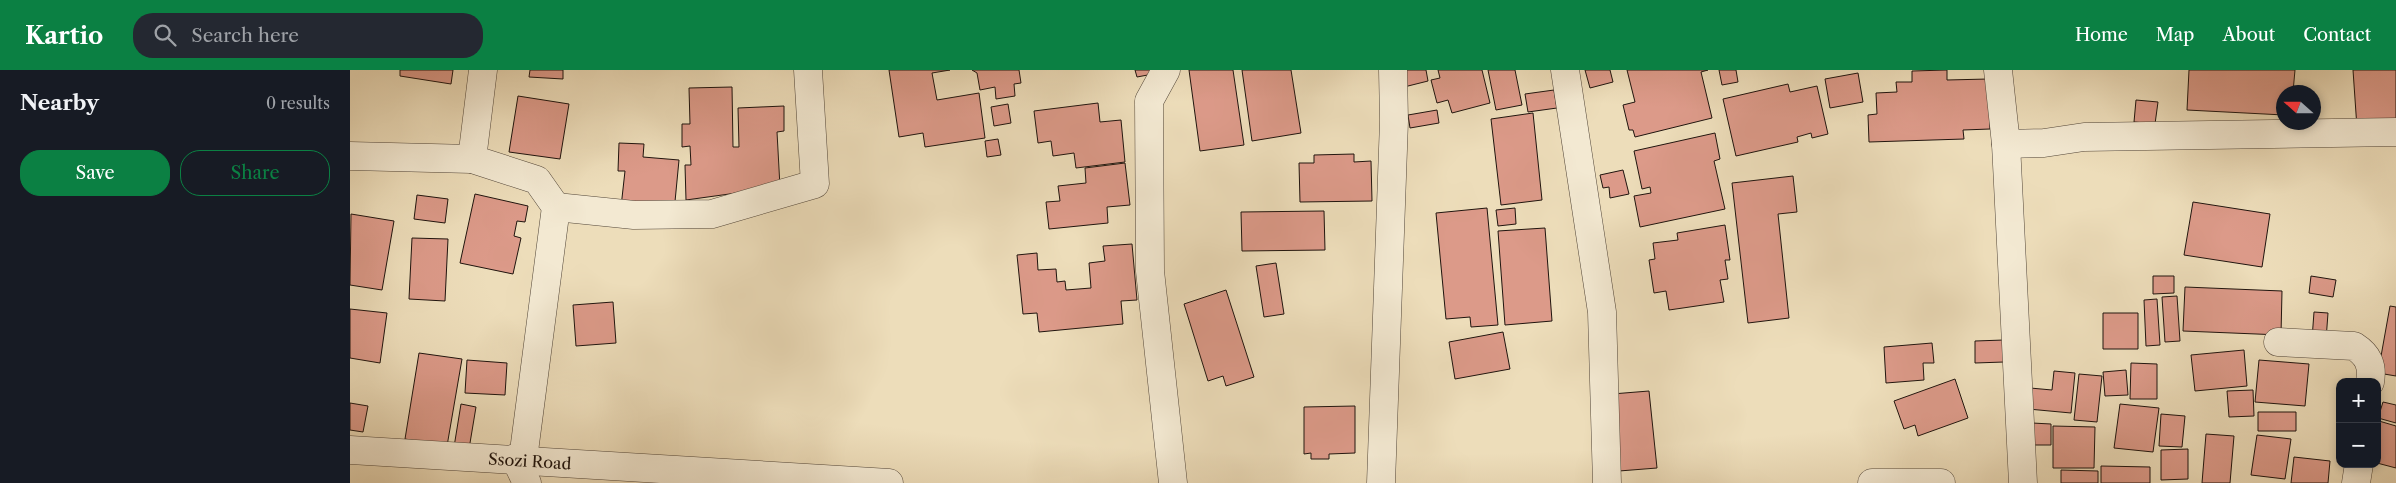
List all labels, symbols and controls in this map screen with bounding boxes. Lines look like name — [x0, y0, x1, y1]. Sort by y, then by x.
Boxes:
search box — [133, 13, 483, 58]
text: Kartio — [25, 21, 103, 50]
icon: search — [151, 21, 179, 49]
text: Search here — [191, 24, 299, 47]
text: Home — [2075, 24, 2128, 46]
text: Map — [2156, 24, 2194, 46]
text: About — [2222, 24, 2275, 46]
text: Contact — [2303, 24, 2371, 46]
north arrow — [2276, 85, 2321, 130]
text: Nearby — [20, 90, 99, 115]
text: 0 results — [266, 93, 330, 113]
button: Save — [20, 150, 170, 196]
button: Share — [180, 150, 330, 196]
map controls — [2336, 378, 2381, 468]
button: + — [2336, 378, 2381, 423]
button: − — [2336, 423, 2381, 468]
street label: Ssozi Road — [487, 448, 572, 474]

